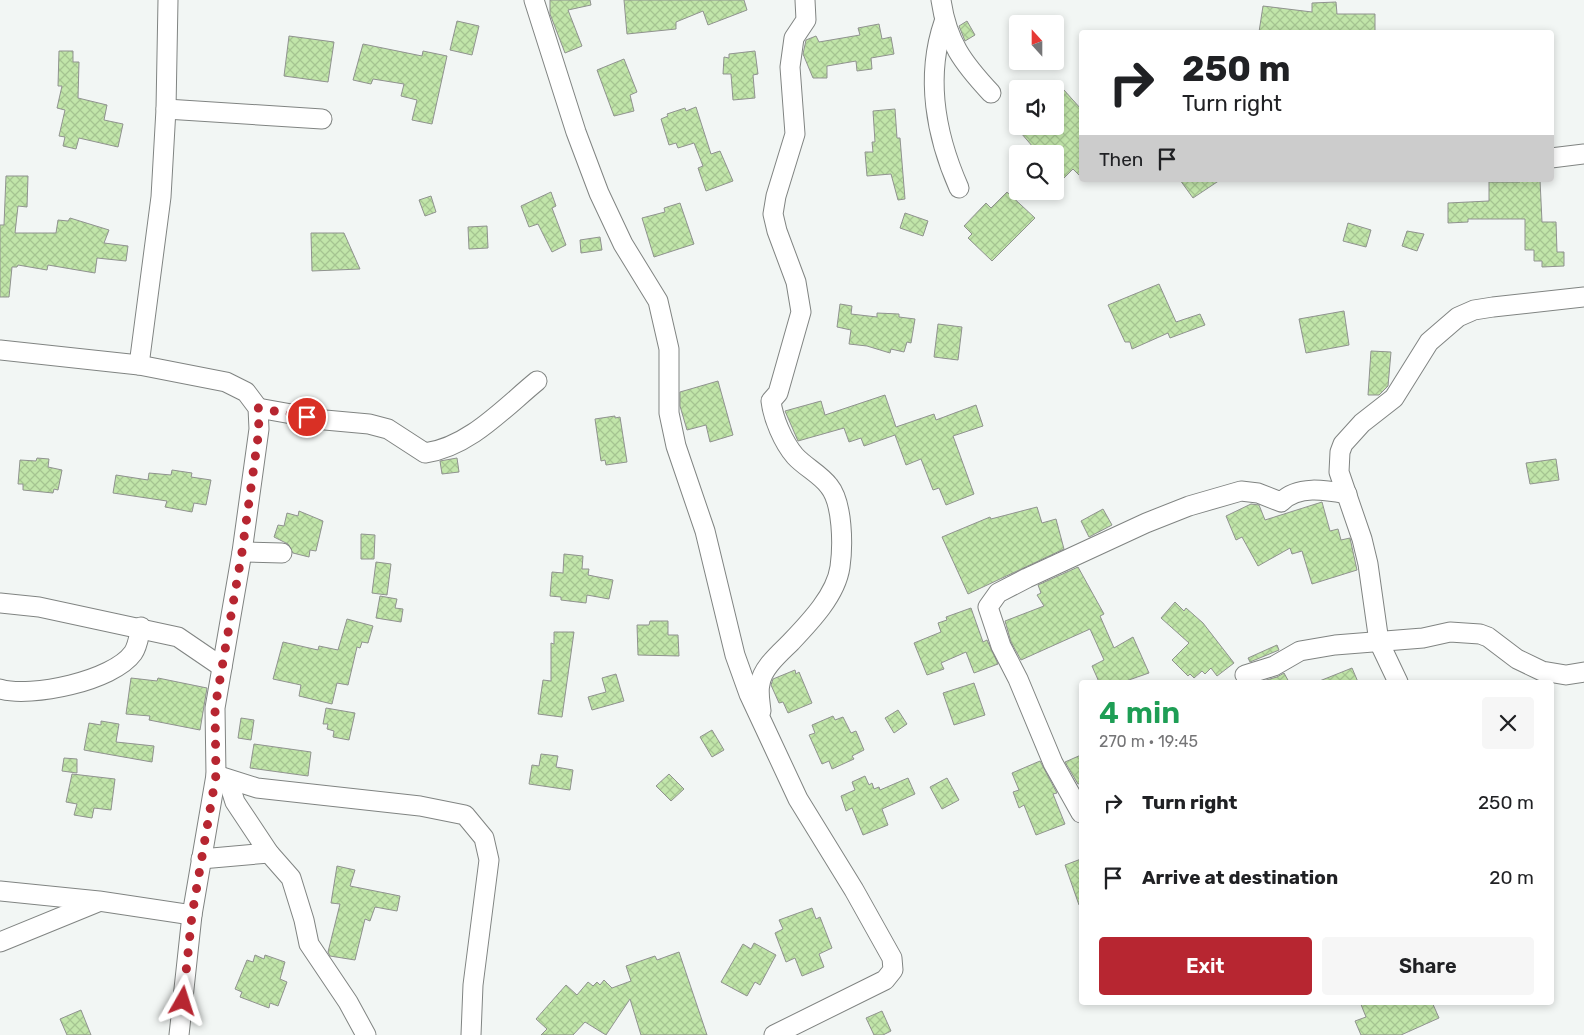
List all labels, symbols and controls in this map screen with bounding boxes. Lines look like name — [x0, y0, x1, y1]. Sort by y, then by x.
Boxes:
north arrow — [1009, 15, 1064, 70]
map controls — [1009, 15, 1064, 200]
text: 250 m — [1182, 48, 1291, 90]
icon: right — [1099, 50, 1164, 115]
button: sound — [1009, 80, 1064, 135]
text: Turn right — [1182, 90, 1282, 117]
button: search — [1009, 145, 1064, 200]
icon: arrive — [1153, 145, 1181, 173]
text: Then — [1099, 148, 1143, 171]
pin — [286, 396, 328, 438]
icon: arrive — [293, 403, 321, 431]
text: 4 min — [1099, 695, 1180, 731]
button: close — [1482, 697, 1534, 749]
text: 270 m · 19:45 — [1099, 732, 1198, 751]
icon: right — [1099, 789, 1127, 817]
text: Turn right — [1142, 791, 1237, 814]
text: 250 m — [1478, 791, 1534, 814]
icon: arrive — [1099, 864, 1127, 892]
text: Arrive at destination — [1142, 866, 1338, 889]
text: 20 m — [1489, 866, 1534, 889]
button: Exit — [1099, 937, 1312, 995]
button: Share — [1322, 937, 1534, 995]
position arrow — [156, 974, 208, 1026]

